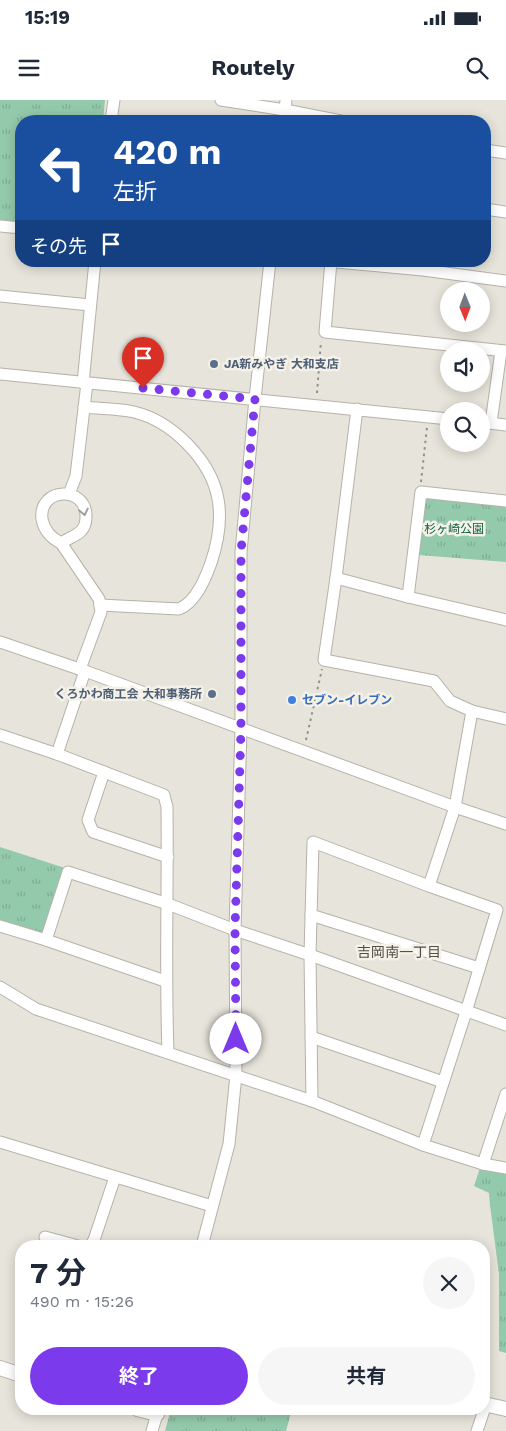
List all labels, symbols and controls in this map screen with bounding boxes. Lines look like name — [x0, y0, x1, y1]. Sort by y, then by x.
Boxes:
text: 15:19 — [25, 6, 70, 29]
icon: menu — [15, 54, 43, 82]
icon: search — [463, 54, 491, 82]
text: Routely — [211, 55, 295, 80]
text: 420 m — [113, 131, 222, 173]
icon: left — [30, 135, 95, 200]
text: 左折 — [113, 179, 157, 204]
icon: arrive — [97, 230, 125, 258]
text: その先 — [30, 235, 87, 258]
north arrow — [440, 282, 490, 332]
map controls — [440, 282, 490, 452]
pin — [122, 337, 164, 388]
button: sound — [440, 342, 490, 392]
icon: arrive — [129, 344, 157, 372]
place label: JA新みやぎ 大和支店 — [224, 357, 339, 371]
marker: JA新みやぎ 大和支店 — [208, 358, 220, 370]
button: search — [440, 402, 490, 452]
one-way arrow — [78, 507, 89, 516]
park label: 杉ヶ崎公園 — [424, 522, 484, 536]
place label: くろかわ商工会 大和事務所 — [55, 687, 202, 701]
marker: くろかわ商工会 大和事務所 — [206, 688, 218, 700]
place label: セブン-イレブン — [302, 693, 392, 707]
marker: セブン-イレブン — [286, 694, 298, 706]
district label: 吉岡南一丁目 — [357, 944, 441, 960]
position arrow — [209, 1012, 261, 1064]
text: 7 分 — [30, 1255, 86, 1290]
button: close — [423, 1257, 475, 1309]
text: 490 m · 15:26 — [30, 1292, 134, 1311]
button: 終了 — [30, 1347, 248, 1405]
button: 共有 — [258, 1347, 475, 1405]

